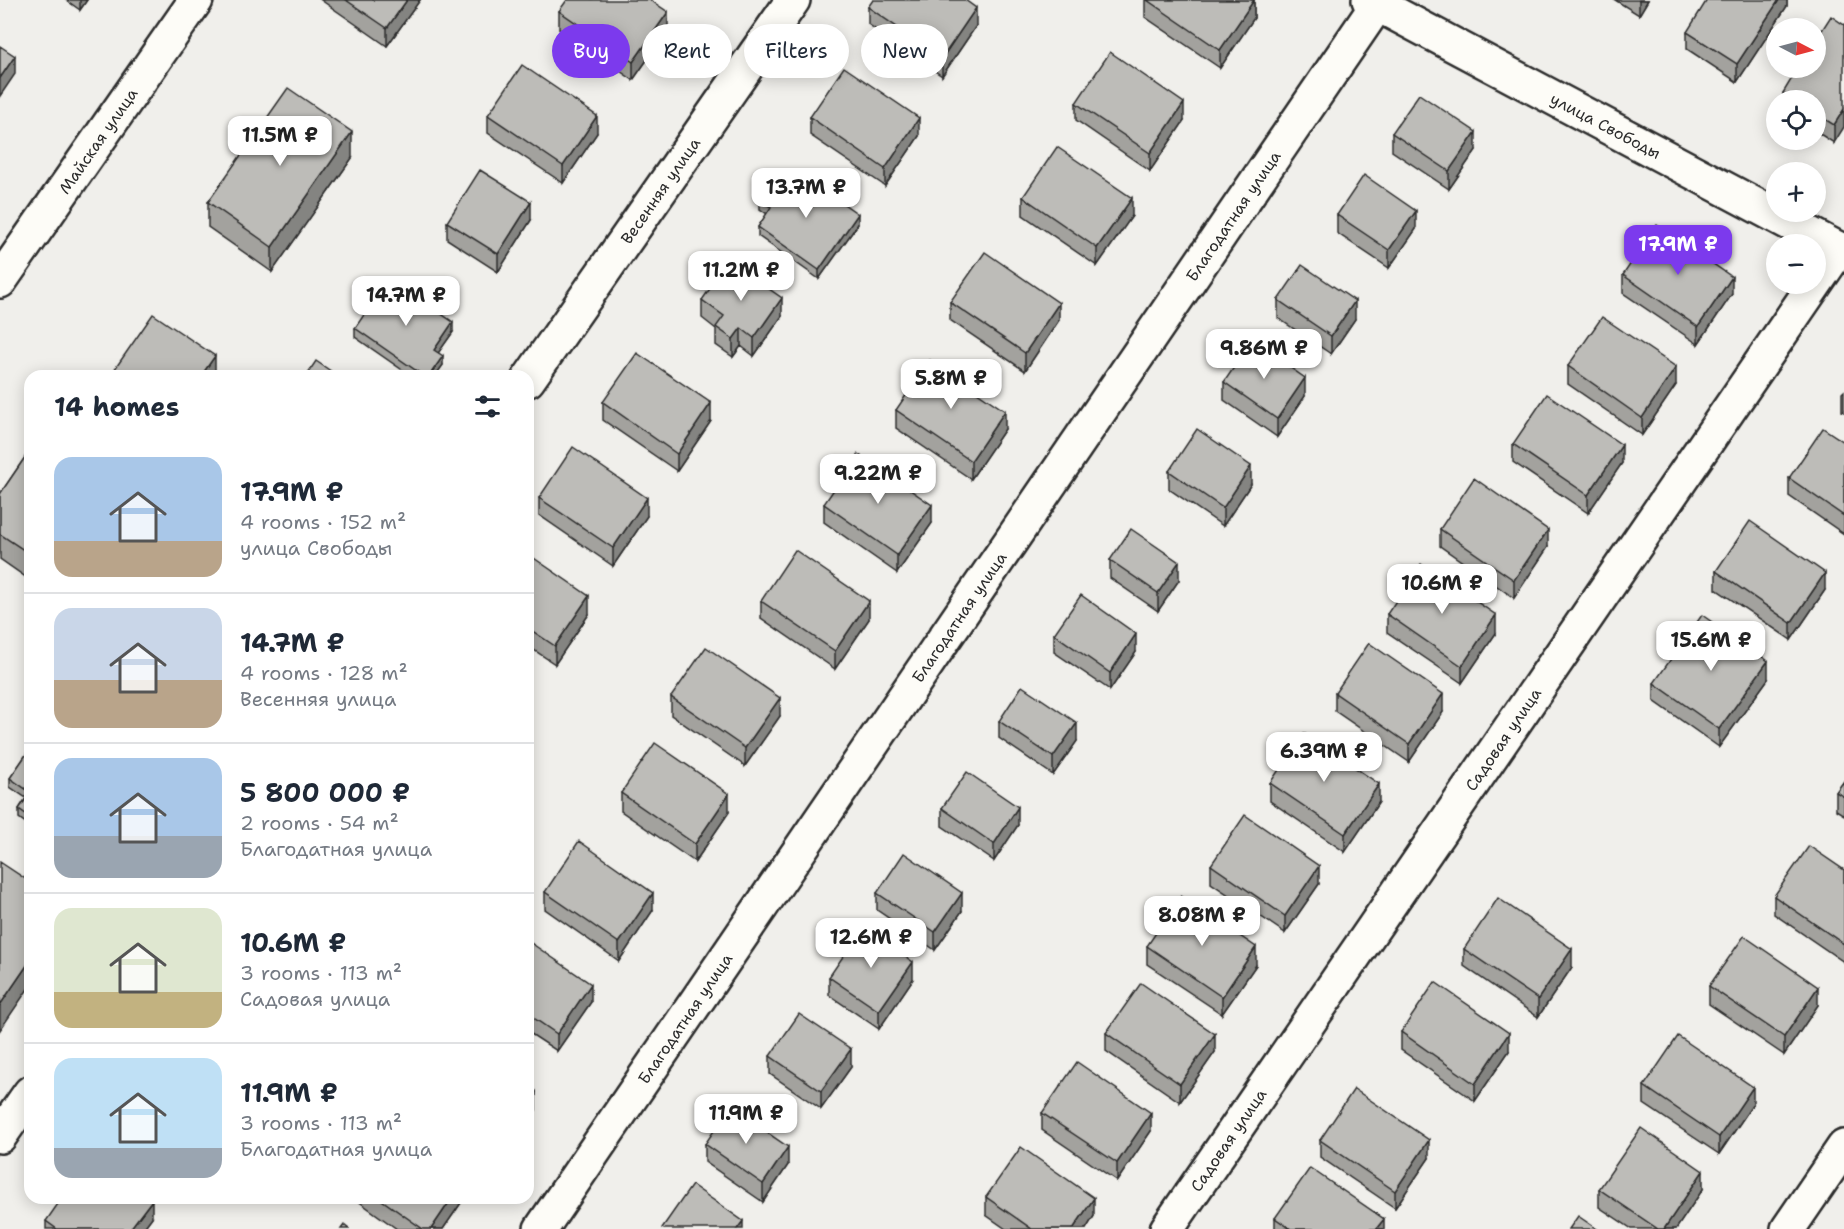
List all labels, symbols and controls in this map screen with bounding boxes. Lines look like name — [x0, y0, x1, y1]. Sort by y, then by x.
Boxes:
north arrow — [1766, 18, 1826, 78]
map controls — [1766, 18, 1826, 294]
chip: Buy — [552, 24, 630, 78]
chip: Rent — [642, 24, 732, 78]
chip: Filters — [744, 24, 849, 78]
chip: New — [861, 24, 948, 78]
street label: Майская улица — [54, 84, 142, 198]
street label: улица Свободы — [1547, 88, 1664, 164]
button: locate — [1766, 90, 1826, 150]
pin: 11.5M ₽ — [225, 116, 335, 167]
text: 11.5M ₽ — [242, 122, 318, 148]
street label: Весенняя улица — [616, 133, 705, 248]
street label: Благодатная улица — [1181, 147, 1286, 285]
button: + — [1766, 162, 1826, 222]
pin: 13.7M ₽ — [751, 168, 861, 219]
text: 13.7M ₽ — [766, 174, 847, 200]
pin: 17.9M ₽ — [1623, 225, 1733, 276]
text: 17.9M ₽ — [1638, 231, 1718, 257]
button: − — [1766, 234, 1826, 294]
pin: 11.2M ₽ — [686, 251, 796, 302]
text: 11.2M ₽ — [702, 257, 780, 283]
pin: 14.7M ₽ — [351, 276, 461, 327]
text: 14.7M ₽ — [366, 282, 446, 308]
pin: 9.86M ₽ — [1209, 329, 1319, 380]
text: 9.86M ₽ — [1220, 335, 1308, 361]
pin: 5.8M ₽ — [902, 359, 1000, 410]
text: 5.8M ₽ — [915, 365, 987, 391]
text: 14 homes — [54, 389, 180, 424]
icon: filters — [471, 390, 504, 423]
pin: 9.22M ₽ — [823, 454, 933, 505]
text: 9.22M ₽ — [834, 460, 922, 486]
text: 17.9M ₽ — [240, 474, 344, 509]
icon: home — [102, 481, 174, 553]
text: 4 rooms · 152 m² — [240, 509, 406, 535]
text: улица Свободы — [240, 535, 392, 561]
street label: Благодатная улица — [907, 548, 1011, 687]
pin: 10.6M ₽ — [1387, 564, 1497, 615]
text: 10.6M ₽ — [1401, 570, 1483, 596]
pin: 15.6M ₽ — [1656, 621, 1766, 672]
text: 14.7M ₽ — [240, 625, 345, 660]
text: 15.6M ₽ — [1670, 627, 1752, 653]
icon: home — [102, 632, 174, 704]
text: 4 rooms · 128 m² — [240, 660, 408, 686]
street label: Садовая улица — [1461, 684, 1546, 795]
text: Весенняя улица — [240, 686, 396, 712]
pin: 6.39M ₽ — [1269, 732, 1379, 783]
text: 6.39M ₽ — [1280, 738, 1368, 764]
text: 5 800 000 ₽ — [240, 775, 410, 810]
icon: home — [102, 782, 174, 854]
text: 2 rooms · 54 m² — [240, 810, 399, 836]
text: Благодатная улица — [240, 836, 432, 862]
pin: 8.08M ₽ — [1147, 896, 1257, 947]
text: 8.08M ₽ — [1158, 902, 1246, 928]
pin: 12.6M ₽ — [816, 918, 926, 969]
text: 12.6M ₽ — [830, 924, 913, 950]
text: 10.6M ₽ — [240, 925, 347, 960]
icon: home — [102, 932, 174, 1004]
street label: Благодатная улица — [633, 949, 737, 1088]
text: 3 rooms · 113 m² — [240, 960, 402, 986]
text: Садовая улица — [240, 986, 390, 1012]
text: 11.9M ₽ — [240, 1075, 338, 1110]
icon: home — [102, 1082, 174, 1154]
street label: Садовая улица — [1186, 1085, 1271, 1196]
pin: 11.9M ₽ — [691, 1094, 801, 1145]
text: 11.9M ₽ — [708, 1100, 784, 1126]
text: 3 rooms · 113 m² — [240, 1110, 402, 1136]
text: Благодатная улица — [240, 1136, 432, 1162]

